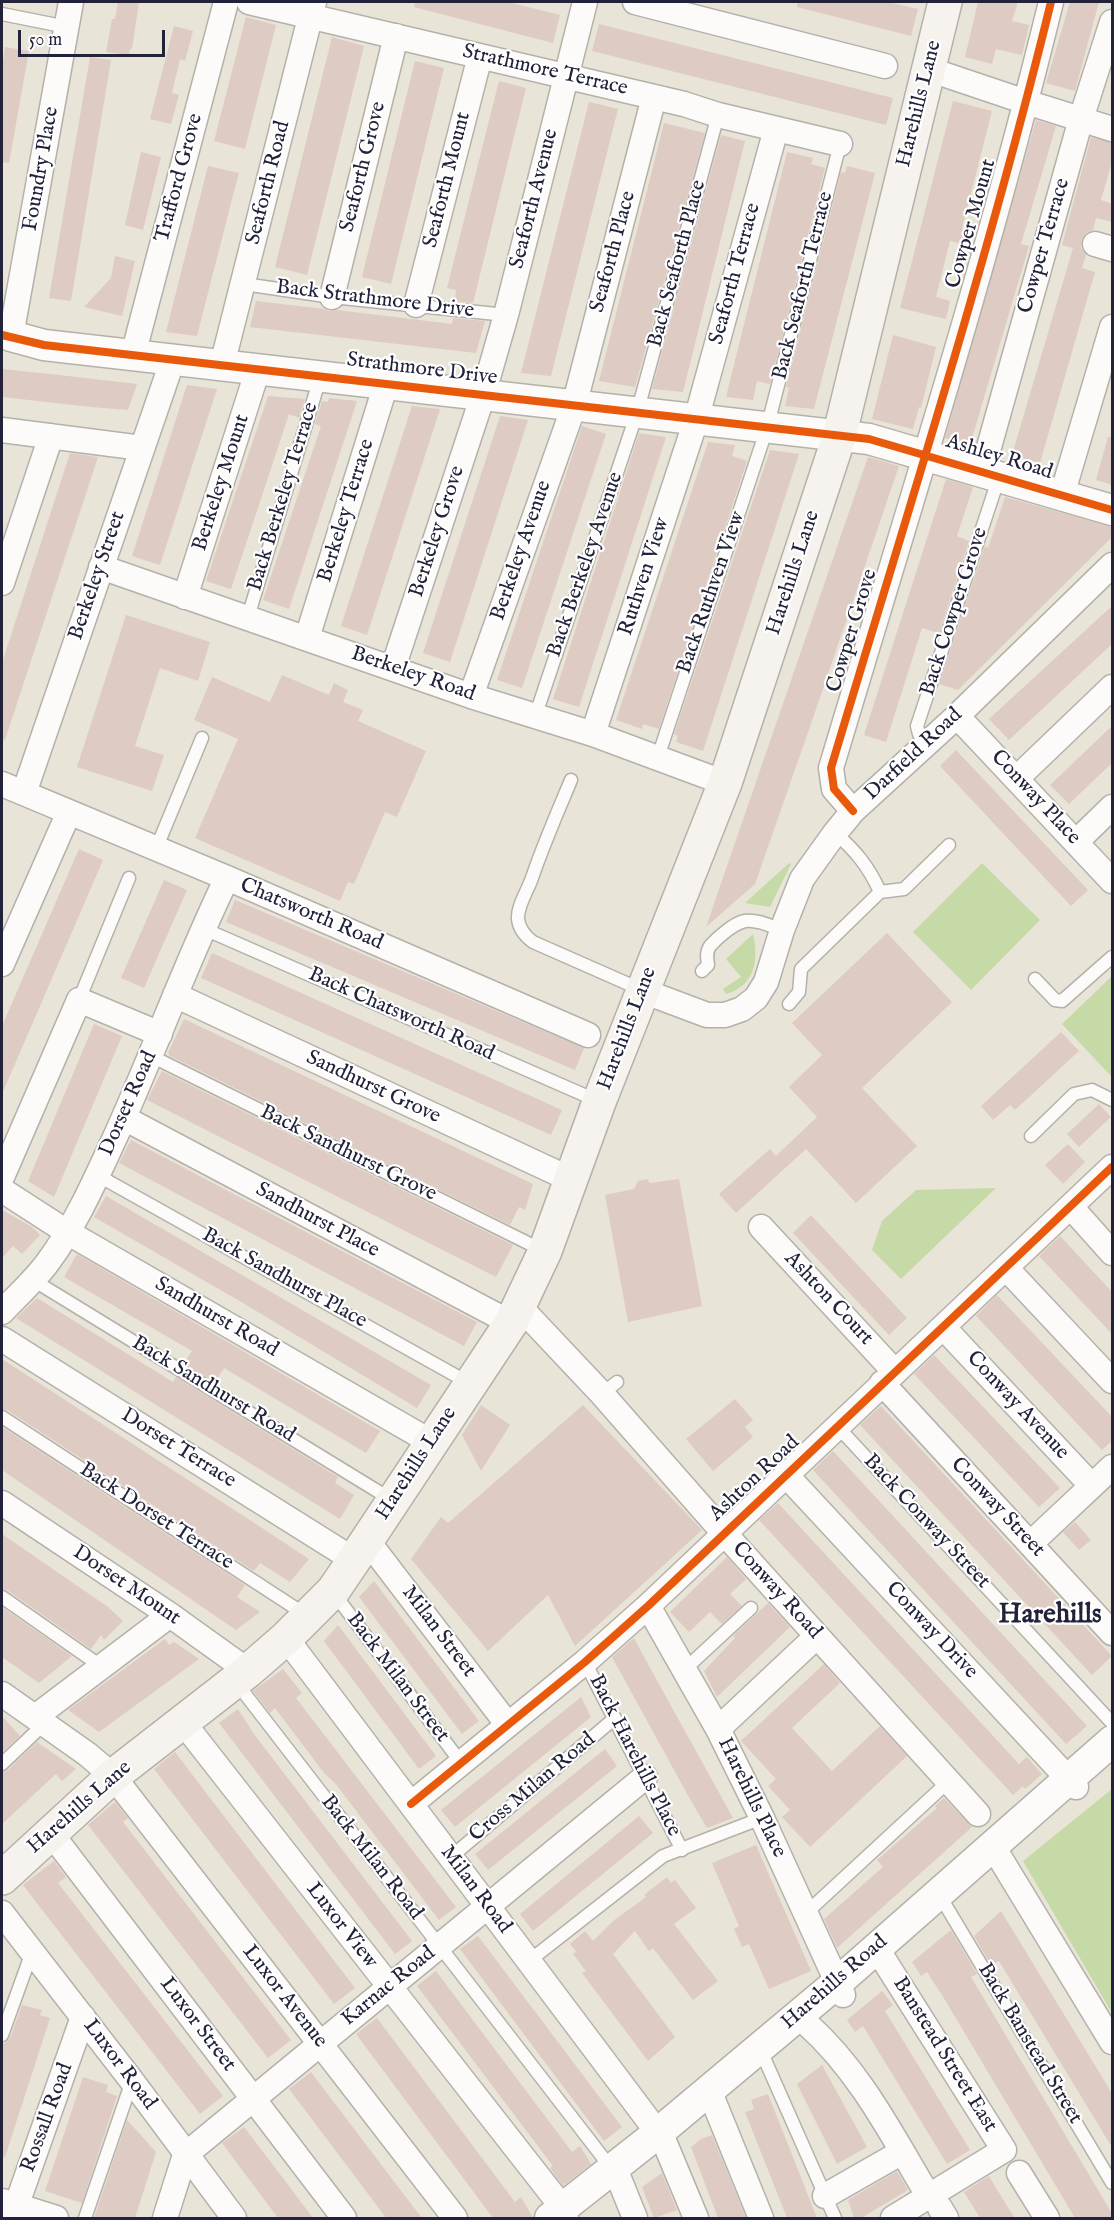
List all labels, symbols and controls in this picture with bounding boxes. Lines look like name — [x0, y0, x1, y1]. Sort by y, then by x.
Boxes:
scale bar — [21, 18, 168, 56]
text: 50 m — [29, 29, 62, 52]
street label: Harehills Lane — [892, 38, 948, 170]
street label: Strathmore Terrace — [460, 40, 630, 102]
street label: Seaforth Grove — [336, 99, 392, 235]
street label: Foundry Place — [19, 105, 65, 233]
street label: Seaforth Mount — [419, 110, 477, 250]
street label: Trafford Grove — [151, 111, 209, 245]
street label: Seaforth Road — [241, 119, 297, 247]
street label: Seaforth Avenue — [505, 127, 565, 271]
street label: Cowper Mount — [942, 157, 1002, 291]
street label: Cowper Terrace — [1014, 175, 1076, 317]
street label: Back Seaforth Place — [644, 178, 712, 350]
street label: Seaforth Place — [586, 189, 642, 315]
street label: Back Seaforth Terrace — [768, 189, 840, 383]
street label: Seaforth Terrace — [705, 201, 767, 347]
street label: Back Strathmore Drive — [275, 275, 475, 325]
street label: Strathmore Drive — [345, 348, 499, 392]
street label: Back Berkeley Terrace — [243, 400, 325, 594]
street label: Berkeley Mount — [188, 412, 256, 554]
street label: Ashley Road — [943, 430, 1055, 486]
street label: Berkeley Terrace — [313, 436, 381, 586]
street label: Berkeley Grove — [405, 463, 471, 601]
street label: Back Berkeley Avenue — [542, 469, 630, 661]
street label: Berkeley Avenue — [486, 478, 558, 624]
street label: Harehills Lane — [762, 507, 826, 639]
street label: Berkeley Street — [64, 508, 132, 644]
street label: Back Ruthven View — [672, 509, 752, 677]
street label: Ruthven View — [614, 515, 676, 639]
street label: Back Cowper Grove — [916, 525, 994, 699]
street label: Cowper Grove — [822, 566, 884, 696]
street label: Berkeley Road — [348, 642, 478, 708]
street label: Darfield Road — [860, 703, 968, 807]
street label: Conway Place — [985, 745, 1085, 851]
street label: Chatsworth Road — [236, 874, 386, 956]
street label: Back Chatsworth Road — [304, 963, 498, 1067]
street label: Harehills Lane — [593, 964, 663, 1094]
street label: Sandhurst Grove — [302, 1046, 444, 1130]
street label: Dorset Road — [95, 1048, 163, 1160]
street label: Back Sandhurst Grove — [256, 1100, 440, 1208]
street label: Sandhurst Place — [251, 1178, 383, 1264]
street label: Back Sandhurst Place — [197, 1223, 371, 1335]
street label: Ashton Court — [778, 1247, 878, 1351]
street label: Sandhurst Road — [150, 1272, 282, 1364]
street label: Back Sandhurst Road — [127, 1331, 299, 1449]
street label: Conway Avenue — [960, 1347, 1074, 1465]
street label: Harehills Lane — [371, 1403, 463, 1525]
street label: Dorset Terrace — [116, 1404, 240, 1494]
street label: Ashton Road — [705, 1431, 805, 1527]
street label: Back Conway Street — [857, 1450, 995, 1594]
street label: Conway Street — [944, 1453, 1050, 1563]
street label: Back Dorset Terrace — [74, 1458, 238, 1576]
street label: Conway Road — [726, 1537, 826, 1645]
street label: Dorset Mount — [67, 1541, 185, 1631]
street label: Conway Drive — [880, 1577, 982, 1685]
street label: Milan Street — [395, 1581, 481, 1683]
district label: Harehills — [998, 1600, 1102, 1632]
street label: Back Milan Street — [340, 1608, 454, 1748]
street label: Back Harehills Place — [582, 1671, 686, 1841]
street label: Cross Milan Road — [465, 1728, 601, 1848]
street label: Harehills Place — [711, 1734, 791, 1862]
street label: Harehills Lane — [23, 1756, 137, 1860]
street label: Back Milan Road — [315, 1791, 427, 1925]
street label: Milan Road — [434, 1841, 516, 1939]
street label: Luxor View — [300, 1878, 382, 1974]
street label: Harehills Road — [777, 1930, 893, 2036]
street label: Luxor Avenue — [236, 1941, 332, 2053]
street label: Karnac Road — [337, 1942, 441, 2032]
street label: Back Banstead Street — [971, 1959, 1087, 2129]
street label: Luxor Street — [153, 1973, 241, 2077]
street label: Banstead Street East — [886, 1973, 1002, 2137]
street label: Luxor Road — [77, 2015, 161, 2115]
street label: Rossall Road — [17, 2060, 79, 2176]

